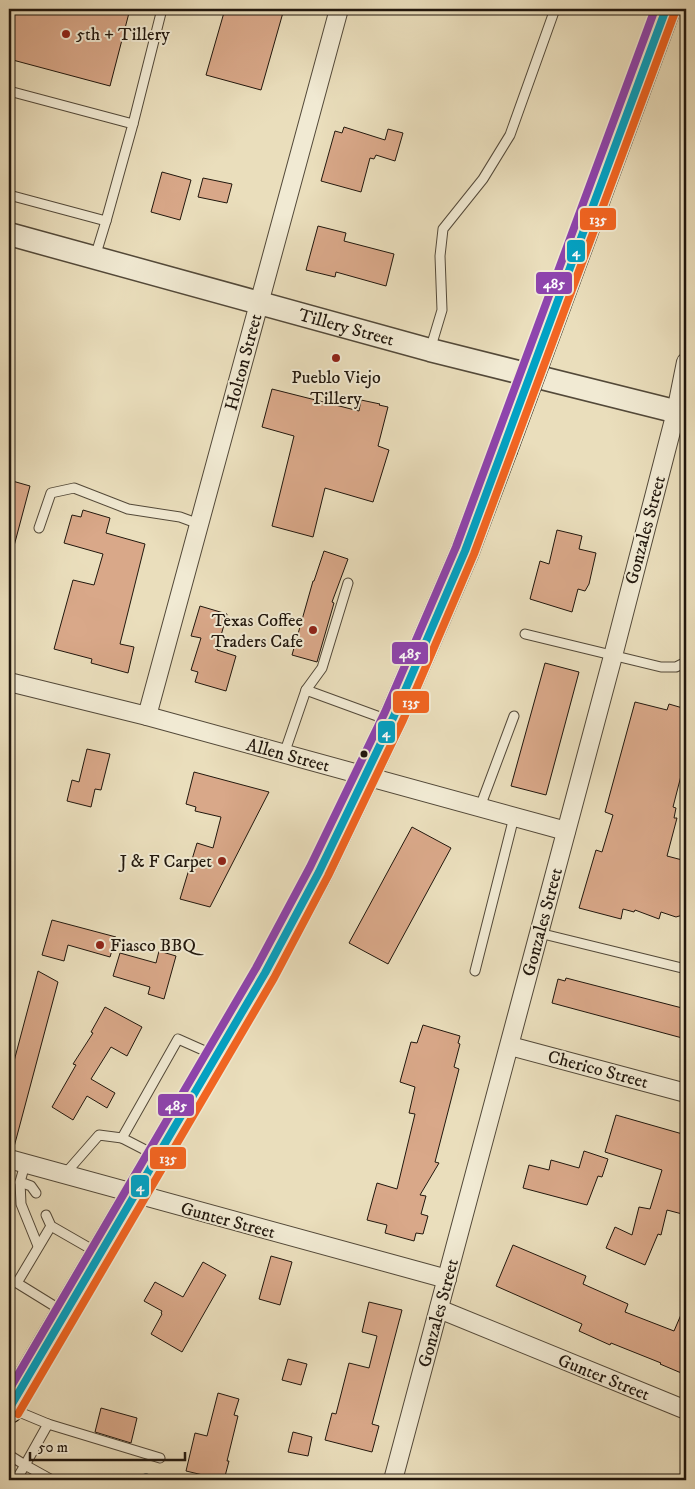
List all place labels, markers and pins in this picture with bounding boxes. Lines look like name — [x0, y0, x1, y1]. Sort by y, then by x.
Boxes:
place label: 5th + Tillery — [76, 24, 170, 46]
marker: 5th + Tillery — [60, 28, 72, 40]
marker: Pueblo Viejo Tillery — [330, 352, 342, 364]
place label: Pueblo Viejo Tillery — [291, 367, 381, 410]
place label: Texas Coffee Traders Cafe — [211, 610, 303, 653]
marker: Texas Coffee Traders Cafe — [307, 624, 319, 636]
unlabelled marker — [359, 749, 369, 759]
place label: J & F Carpet — [118, 851, 212, 873]
marker: J & F Carpet — [216, 855, 228, 867]
place label: Fiasco BBQ — [110, 935, 204, 957]
marker: Fiasco BBQ — [94, 939, 106, 951]

